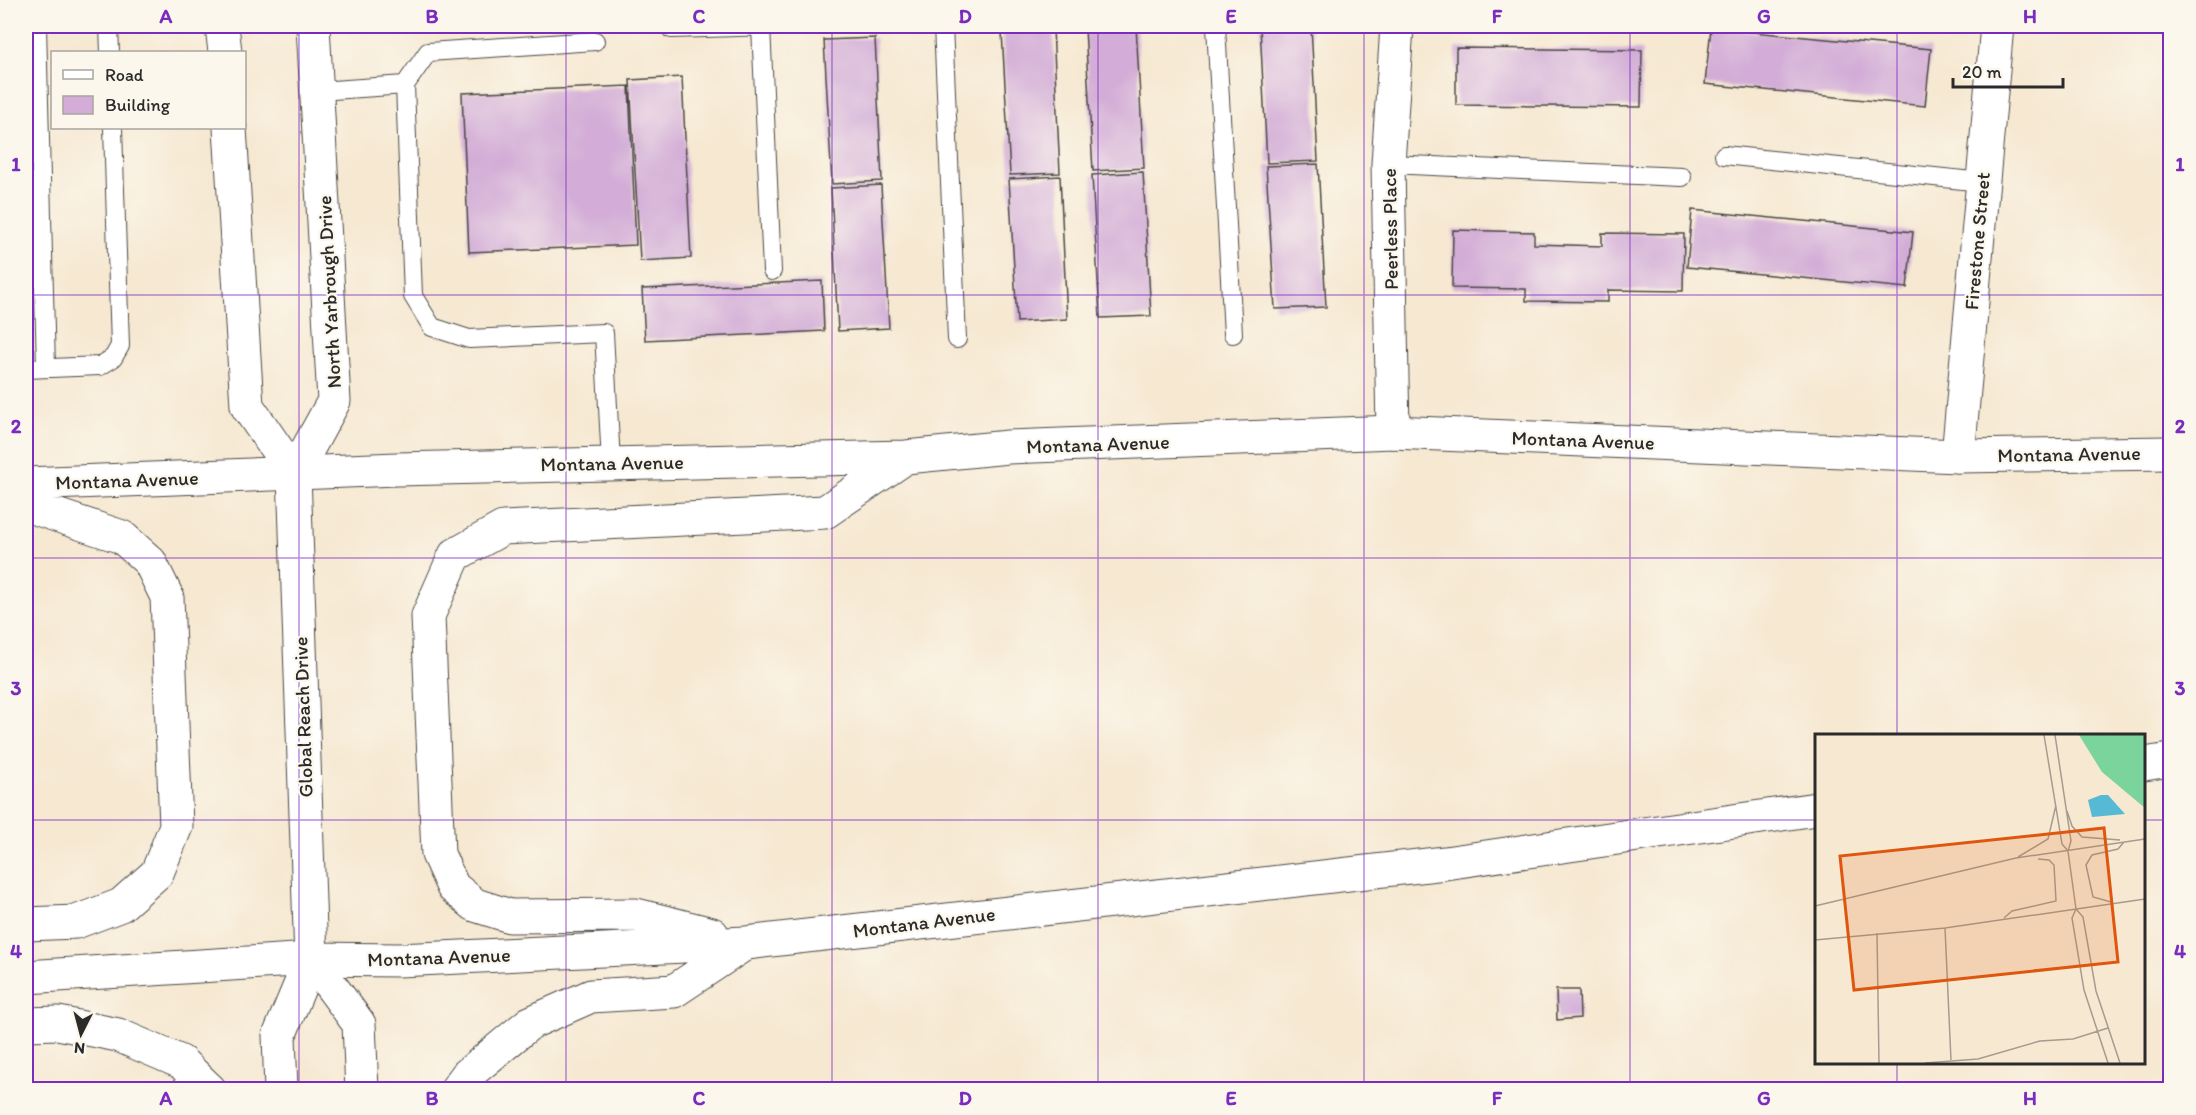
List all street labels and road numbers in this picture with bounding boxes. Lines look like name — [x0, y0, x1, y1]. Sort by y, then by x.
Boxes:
street label: Peerless Place — [1377, 168, 1403, 290]
street label: Firestone Street — [1959, 171, 1995, 311]
street label: North Yarbrough Drive — [312, 195, 346, 389]
street label: Montana Avenue — [1511, 426, 1655, 454]
street label: Montana Avenue — [1026, 430, 1170, 458]
street label: Montana Avenue — [1997, 441, 2141, 467]
street label: Montana Avenue — [540, 450, 684, 476]
street label: Montana Avenue — [55, 466, 199, 494]
street label: Global Reach Drive — [288, 636, 318, 798]
street label: Montana Avenue — [851, 901, 997, 943]
street label: Montana Avenue — [367, 943, 511, 971]

